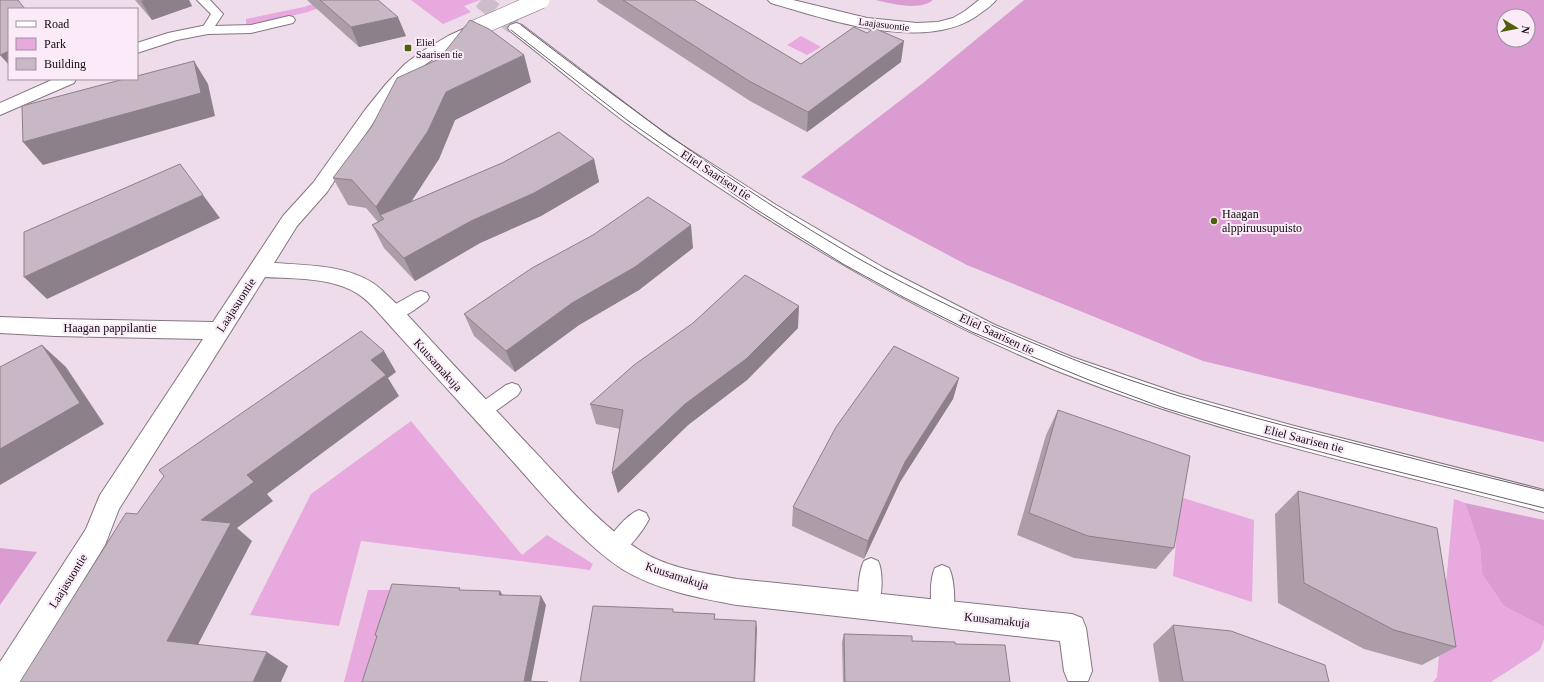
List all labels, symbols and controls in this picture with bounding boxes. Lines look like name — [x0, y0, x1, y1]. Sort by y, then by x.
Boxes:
legend — [8, 8, 138, 80]
north arrow — [1496, 8, 1536, 48]
street label: Laajasuontie — [858, 16, 911, 33]
text: Road — [44, 17, 69, 31]
text: N — [1519, 25, 1532, 35]
text: Park — [44, 37, 66, 51]
place label: Eliel Saarisen tie — [416, 37, 463, 60]
marker: Eliel Saarisen tie — [403, 43, 413, 53]
text: Building — [44, 57, 86, 71]
street label: Eliel Saarisen tie — [678, 147, 754, 203]
place label: Haagan alppiruusupuisto — [1222, 207, 1302, 235]
marker: Haagan alppiruusupuisto — [1209, 216, 1219, 226]
street label: Laajasuontie — [213, 275, 259, 335]
street label: Eliel Saarisen tie — [957, 310, 1037, 358]
street label: Haagan pappilantie — [64, 321, 156, 335]
street label: Kuusamakuja — [411, 336, 466, 395]
street label: Eliel Saarisen tie — [1263, 422, 1345, 456]
street label: Laajasuontie — [46, 551, 90, 611]
street label: Kuusamakuja — [643, 559, 711, 593]
street label: Kuusamakuja — [963, 610, 1031, 630]

